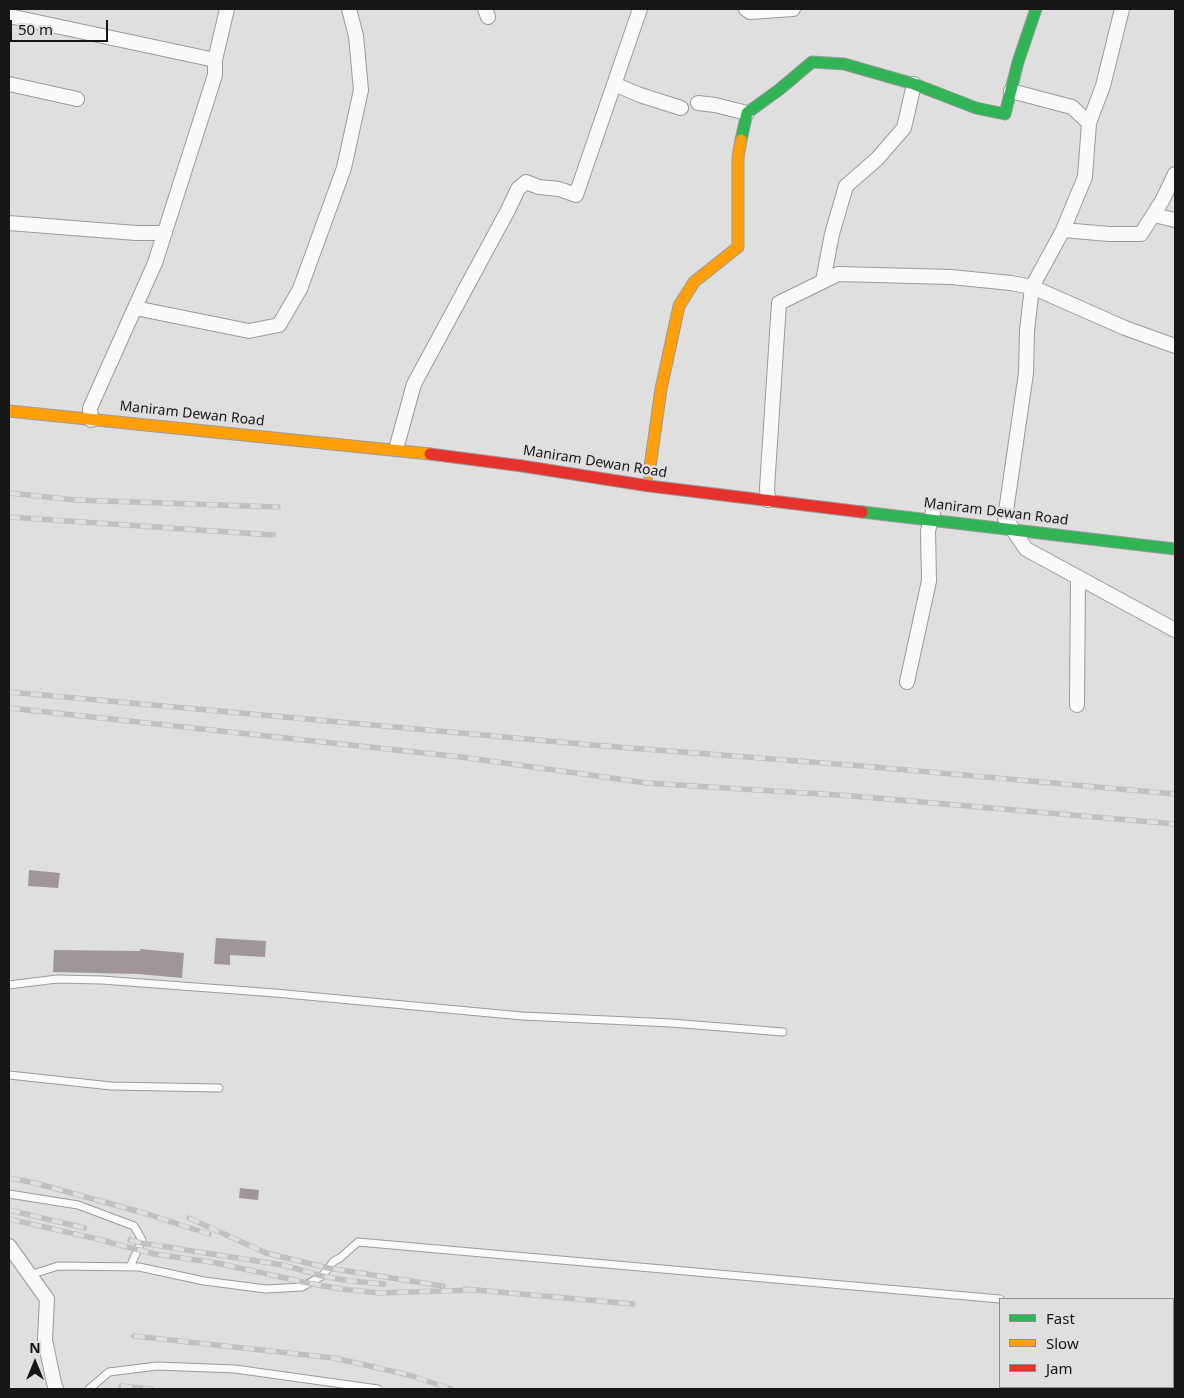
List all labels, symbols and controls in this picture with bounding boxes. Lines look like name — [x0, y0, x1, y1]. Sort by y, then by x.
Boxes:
scale bar — [12, 10, 110, 42]
text: 50 m — [18, 19, 53, 39]
street label: Maniram Dewan Road — [119, 398, 265, 430]
street label: Maniram Dewan Road — [522, 442, 668, 482]
street label: Maniram Dewan Road — [923, 495, 1069, 529]
legend — [999, 1298, 1174, 1388]
text: Fast — [1046, 1308, 1075, 1328]
text: Slow — [1046, 1333, 1079, 1353]
north arrow — [10, 1338, 60, 1388]
text: N — [29, 1338, 41, 1357]
text: Jam — [1046, 1358, 1073, 1378]

